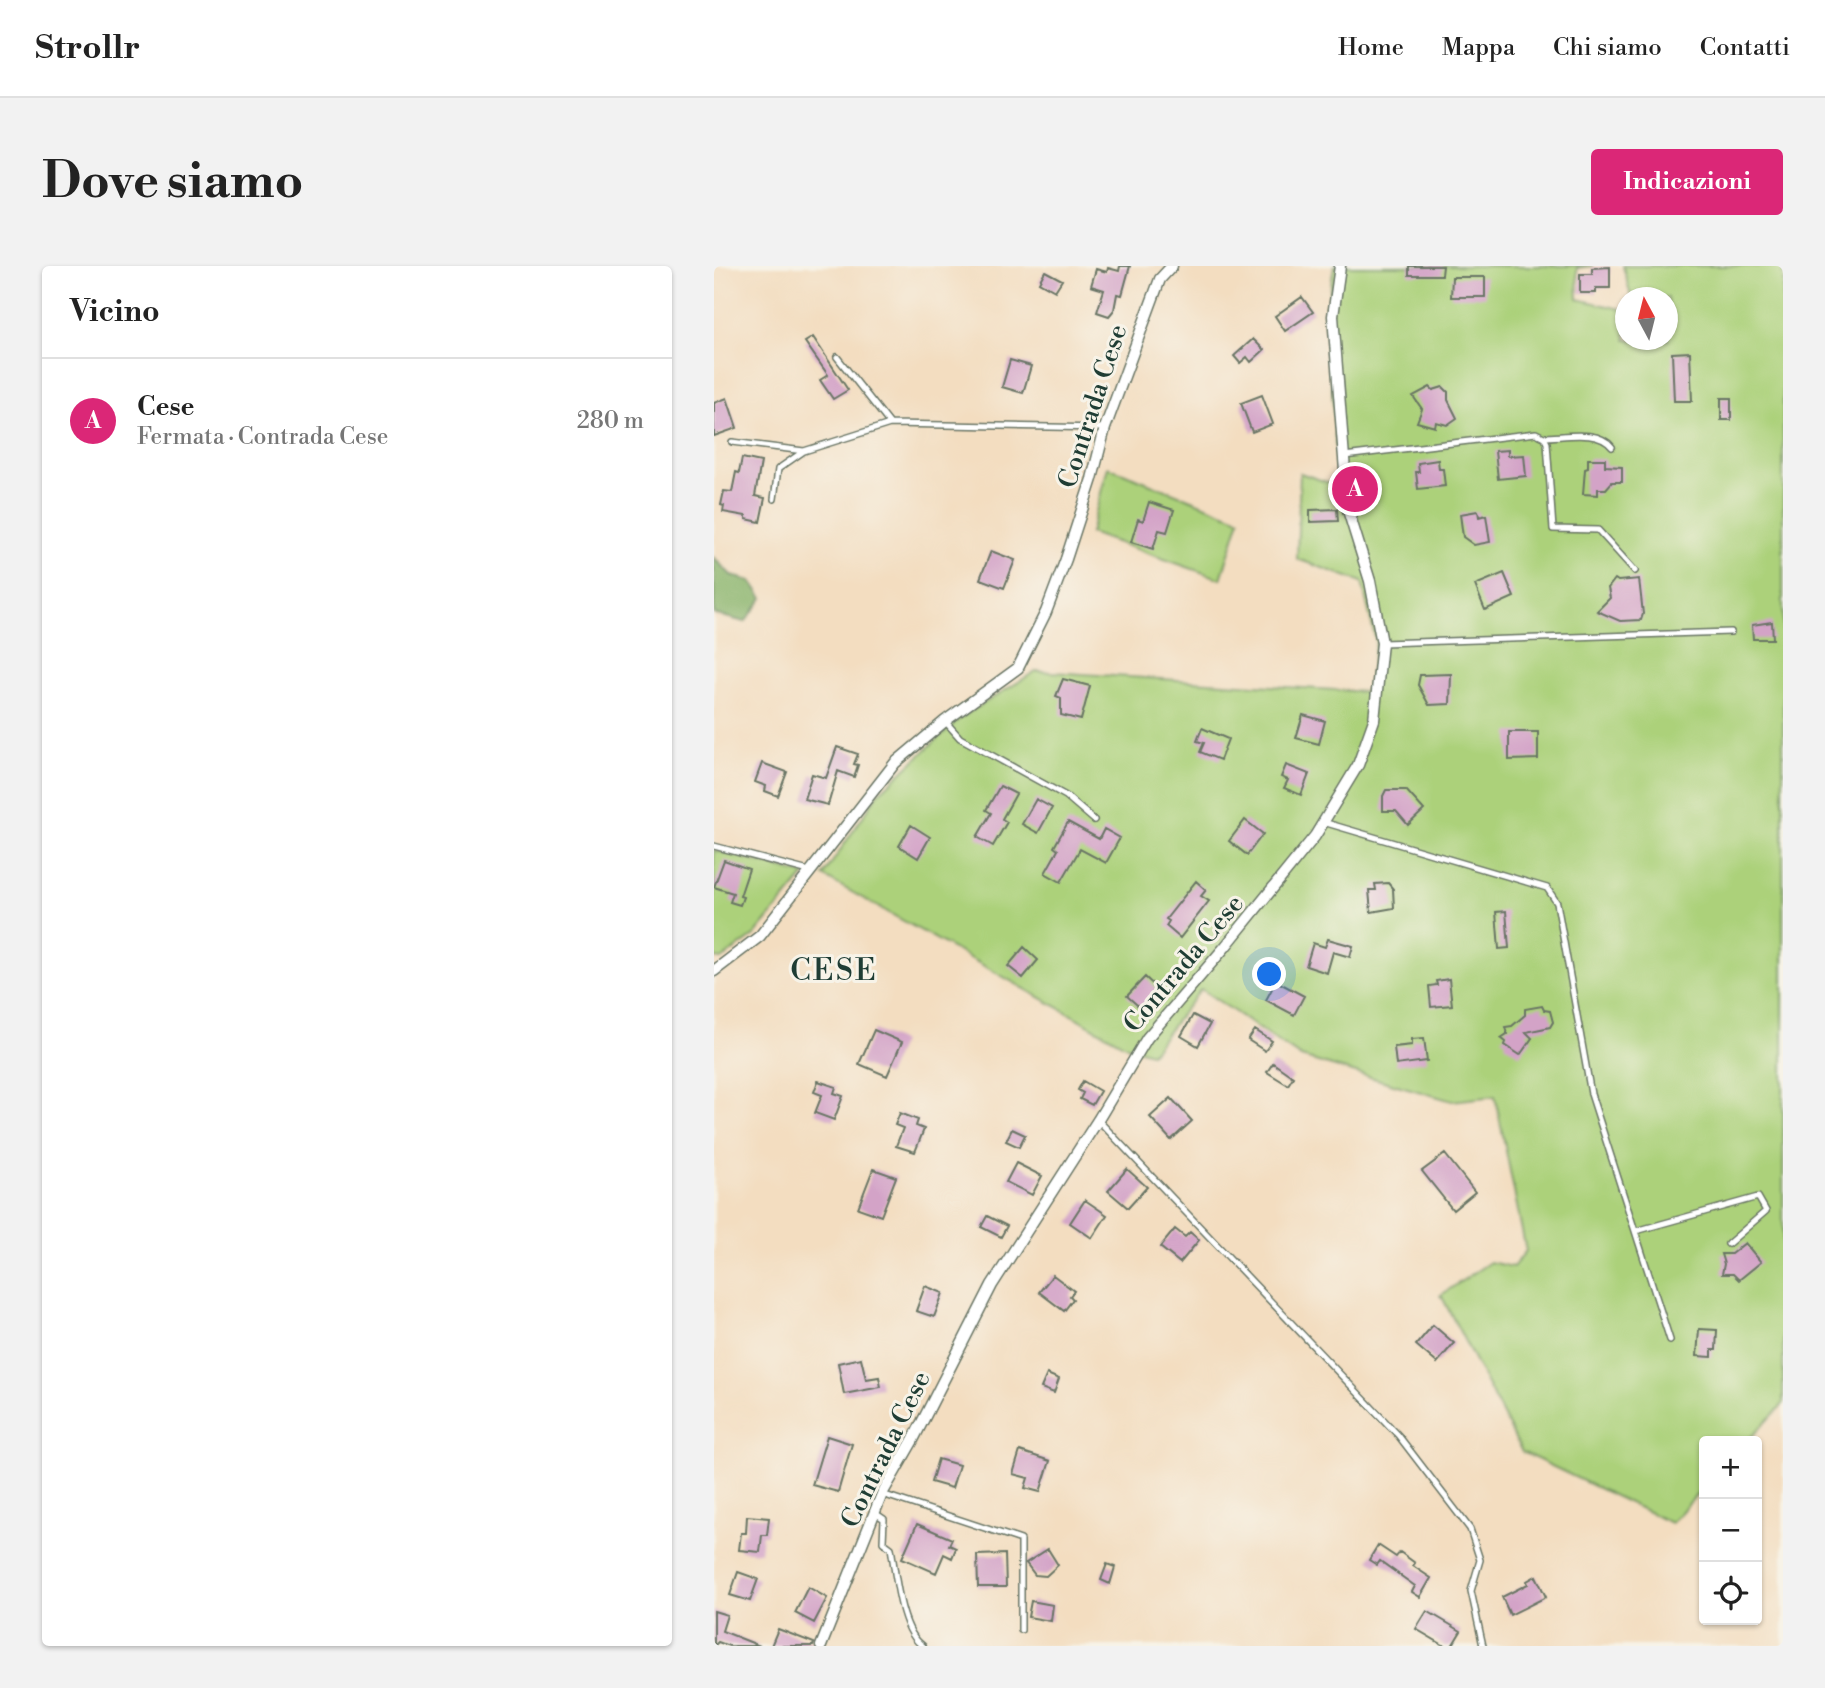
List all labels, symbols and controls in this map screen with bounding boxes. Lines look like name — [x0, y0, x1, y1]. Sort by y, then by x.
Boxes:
text: Strollr — [35, 28, 140, 69]
text: Home — [1338, 33, 1404, 63]
text: Mappa — [1442, 33, 1515, 63]
text: Chi siamo — [1553, 33, 1662, 63]
text: Contatti — [1700, 33, 1790, 63]
button: Indicazioni — [1591, 149, 1783, 215]
text: Dove siamo — [42, 152, 303, 213]
north arrow — [1615, 287, 1678, 350]
text: Vicino — [70, 293, 160, 331]
street label: Contrada Cese — [1051, 320, 1134, 492]
text: Cese — [137, 391, 195, 423]
text: A — [85, 407, 101, 435]
text: 280 m — [577, 407, 644, 435]
text: Fermata · Contrada Cese — [137, 423, 388, 451]
pin: A — [1332, 463, 1378, 515]
street label: Contrada Cese — [1117, 888, 1251, 1039]
district label: CESE — [790, 952, 878, 990]
your location — [1252, 957, 1286, 991]
street label: Contrada Cese — [834, 1366, 938, 1533]
map controls — [1699, 1436, 1762, 1625]
button: + — [1699, 1436, 1762, 1499]
button: − — [1699, 1499, 1762, 1562]
button: locate — [1699, 1562, 1762, 1625]

